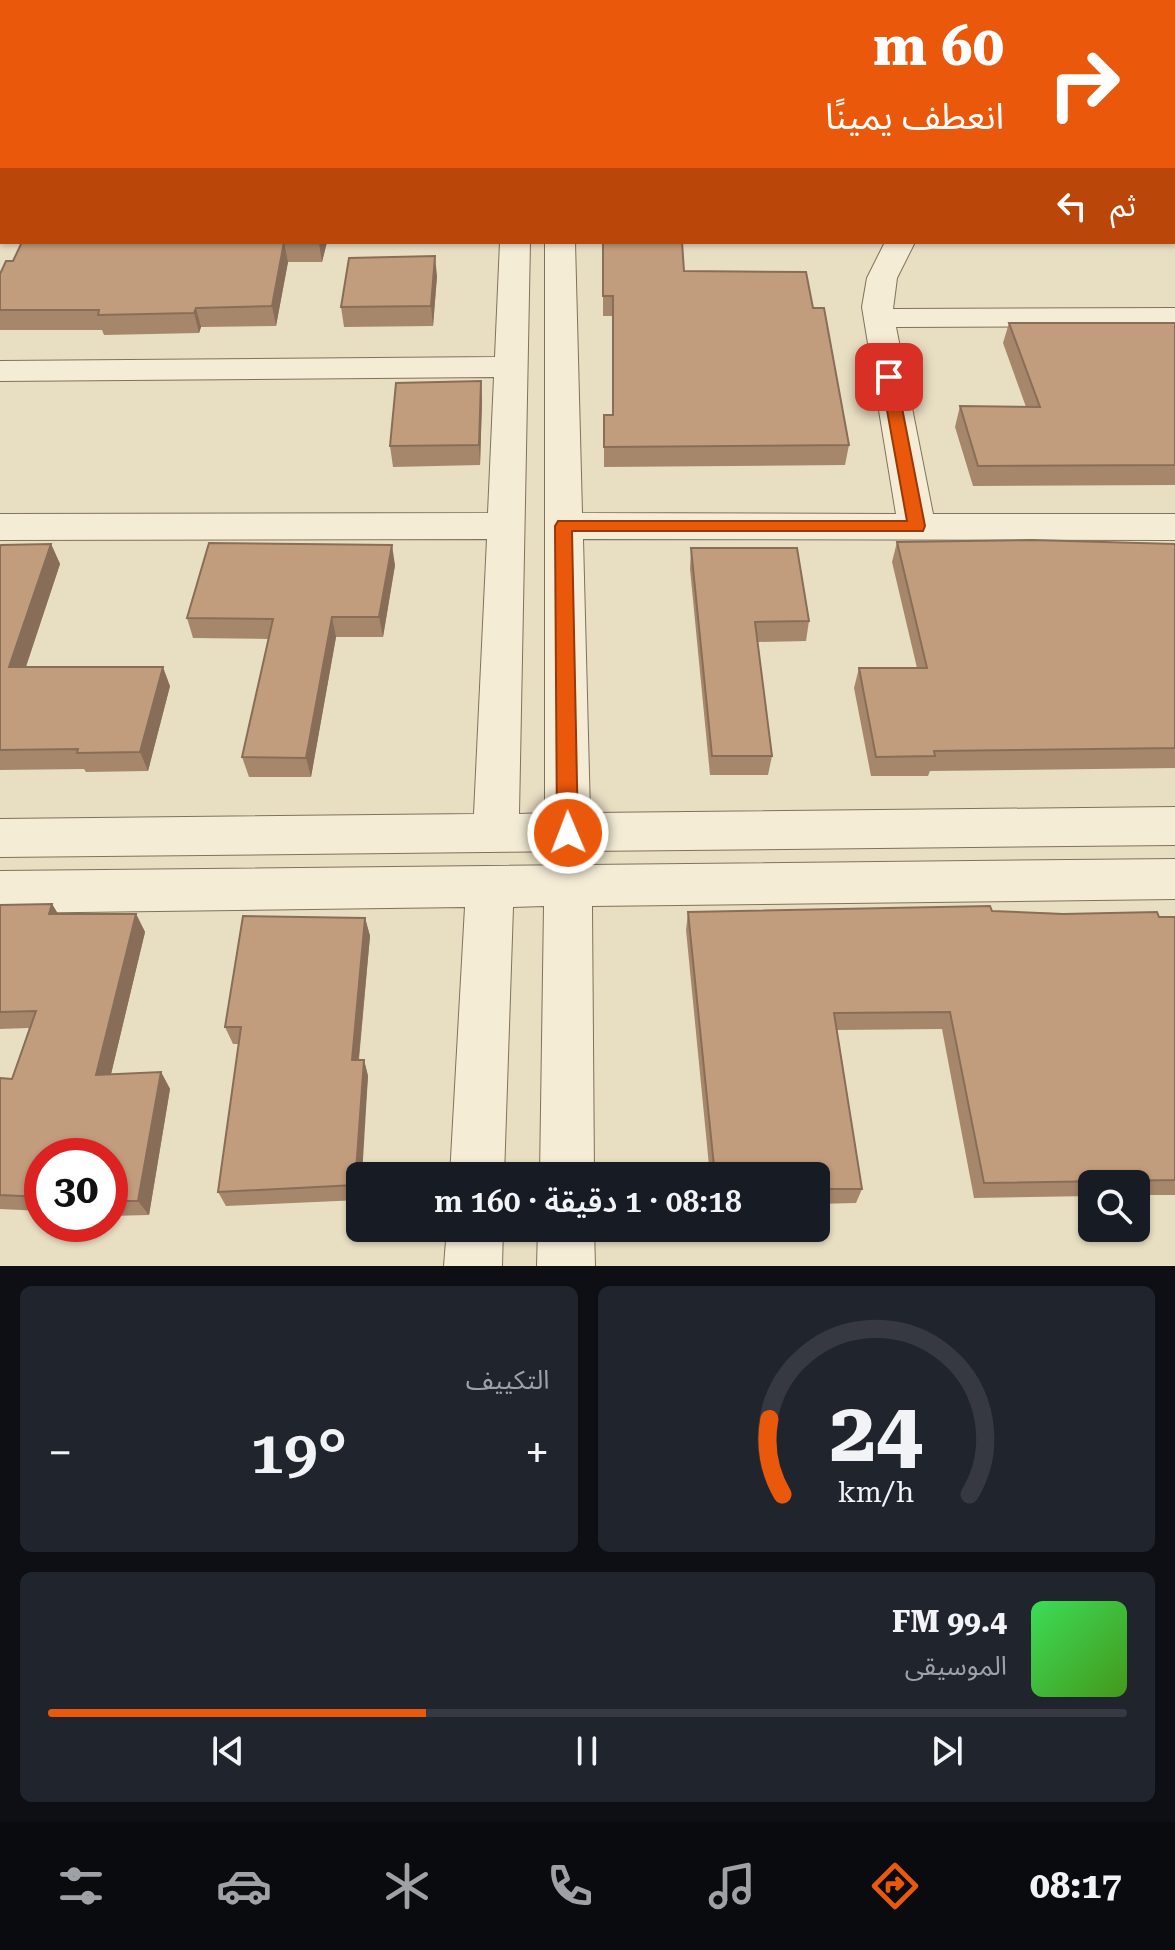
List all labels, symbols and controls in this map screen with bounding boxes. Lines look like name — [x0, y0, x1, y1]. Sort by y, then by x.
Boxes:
text: 60 m — [873, 13, 1004, 79]
icon: right — [1032, 32, 1136, 136]
text: انعطف يمينًا — [825, 96, 1004, 138]
icon: left — [1050, 184, 1094, 228]
text: ثم — [1110, 188, 1136, 223]
pin — [855, 343, 923, 411]
icon: arrive — [867, 355, 911, 399]
position arrow — [526, 791, 610, 875]
speed limit sign: 30 — [24, 1138, 128, 1242]
map controls — [1078, 1170, 1150, 1242]
button: search — [1078, 1170, 1150, 1242]
text: 08:18 · 1 دقيقة · 160 m — [434, 1184, 742, 1219]
text: التكييف — [466, 1365, 550, 1395]
text: 24 — [830, 1384, 923, 1481]
text: 19° — [250, 1417, 347, 1488]
text: − — [48, 1427, 73, 1479]
text: + — [525, 1427, 550, 1479]
text: km/h — [838, 1475, 915, 1509]
text: 99.4 FM — [892, 1604, 1007, 1639]
text: الموسيقى — [905, 1651, 1007, 1681]
icon: previous — [206, 1729, 250, 1773]
icon: pause — [565, 1729, 609, 1773]
icon: next — [925, 1729, 969, 1773]
icon: filters — [53, 1858, 109, 1914]
icon: car — [216, 1858, 272, 1914]
icon: climate — [379, 1858, 435, 1914]
icon: phone — [542, 1858, 598, 1914]
icon: music — [704, 1858, 760, 1914]
icon: directions — [867, 1858, 923, 1914]
text: 08:17 — [1030, 1865, 1122, 1907]

